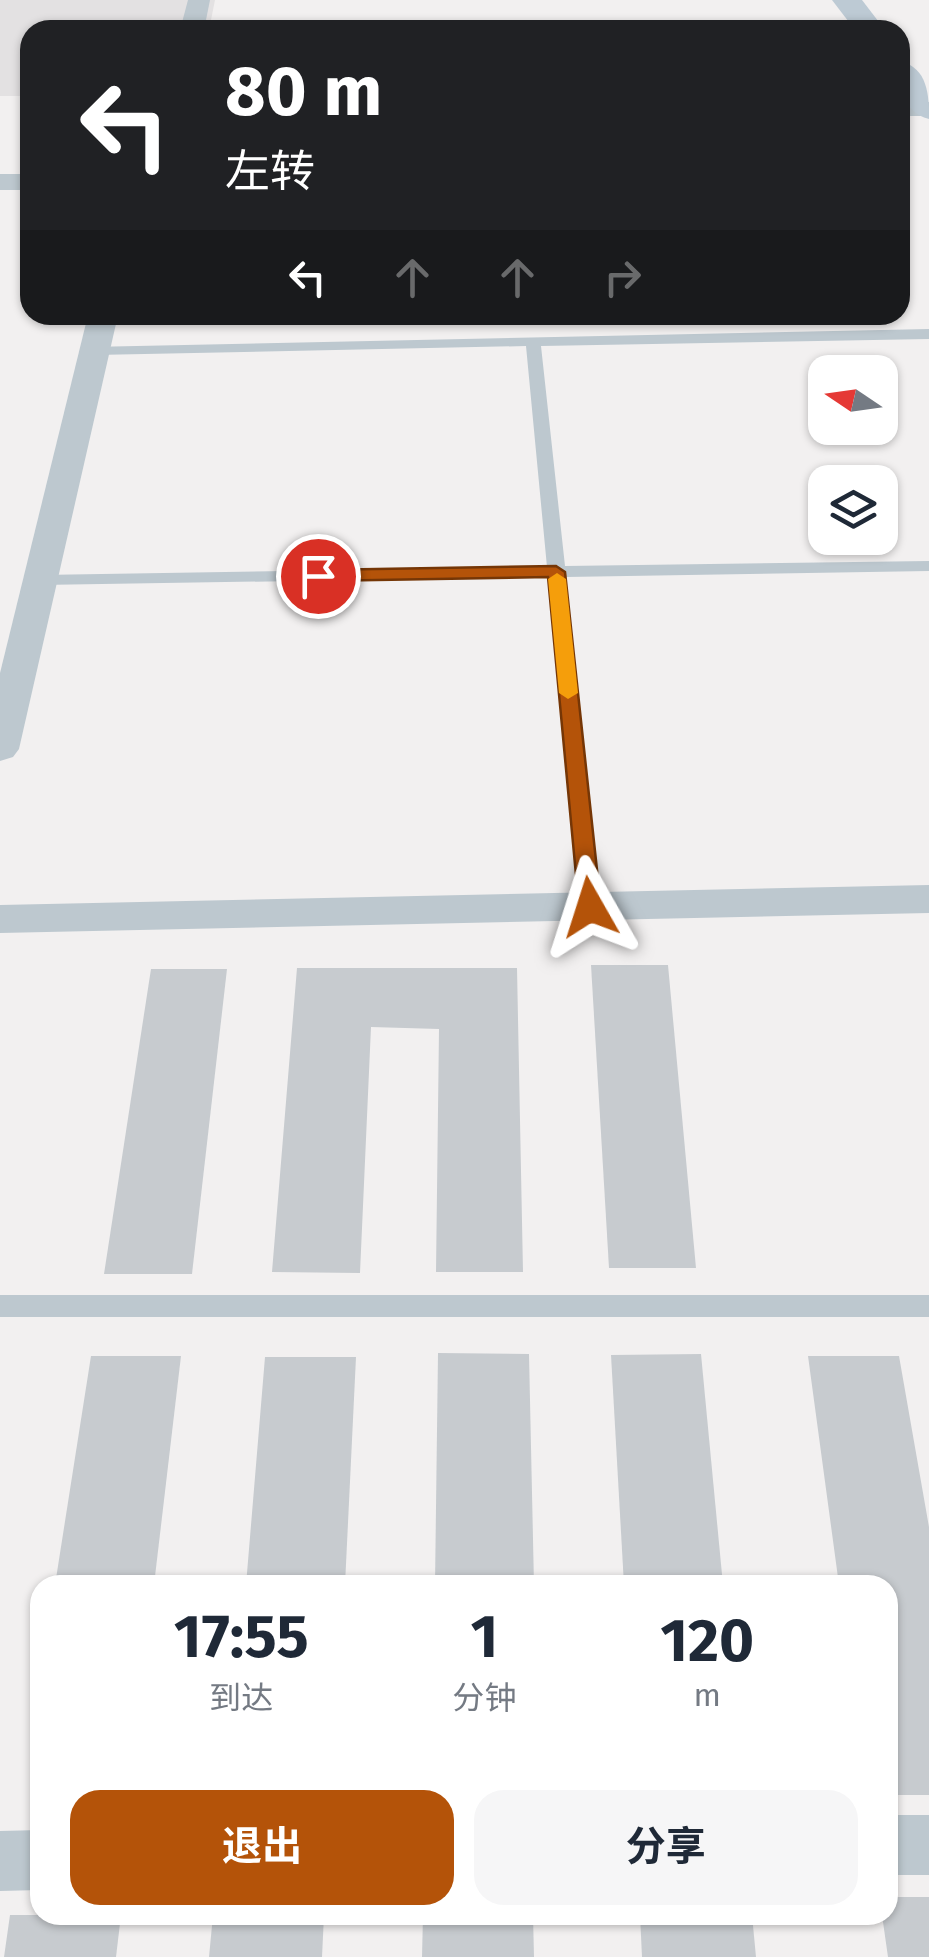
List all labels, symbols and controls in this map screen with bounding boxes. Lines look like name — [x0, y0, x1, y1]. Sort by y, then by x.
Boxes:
text: 80 m — [225, 50, 382, 134]
icon: left — [60, 60, 190, 190]
text: 左转 — [225, 145, 315, 199]
icon: left — [280, 250, 335, 305]
icon: ahead — [385, 250, 440, 305]
icon: ahead — [490, 250, 545, 305]
icon: right — [595, 250, 650, 305]
north arrow — [808, 355, 898, 445]
map controls — [808, 355, 898, 555]
button: layers — [808, 465, 898, 555]
pin — [276, 534, 361, 619]
icon: arrive — [291, 549, 346, 604]
position arrow — [538, 855, 642, 959]
text: 17:55 — [174, 1601, 309, 1673]
text: 1 — [471, 1601, 498, 1673]
text: 120 — [660, 1605, 754, 1677]
text: m — [694, 1676, 721, 1714]
text: 到达 — [209, 1679, 273, 1717]
text: 分钟 — [452, 1679, 516, 1717]
button: 退出 — [70, 1790, 454, 1905]
button: 分享 — [474, 1790, 858, 1905]

